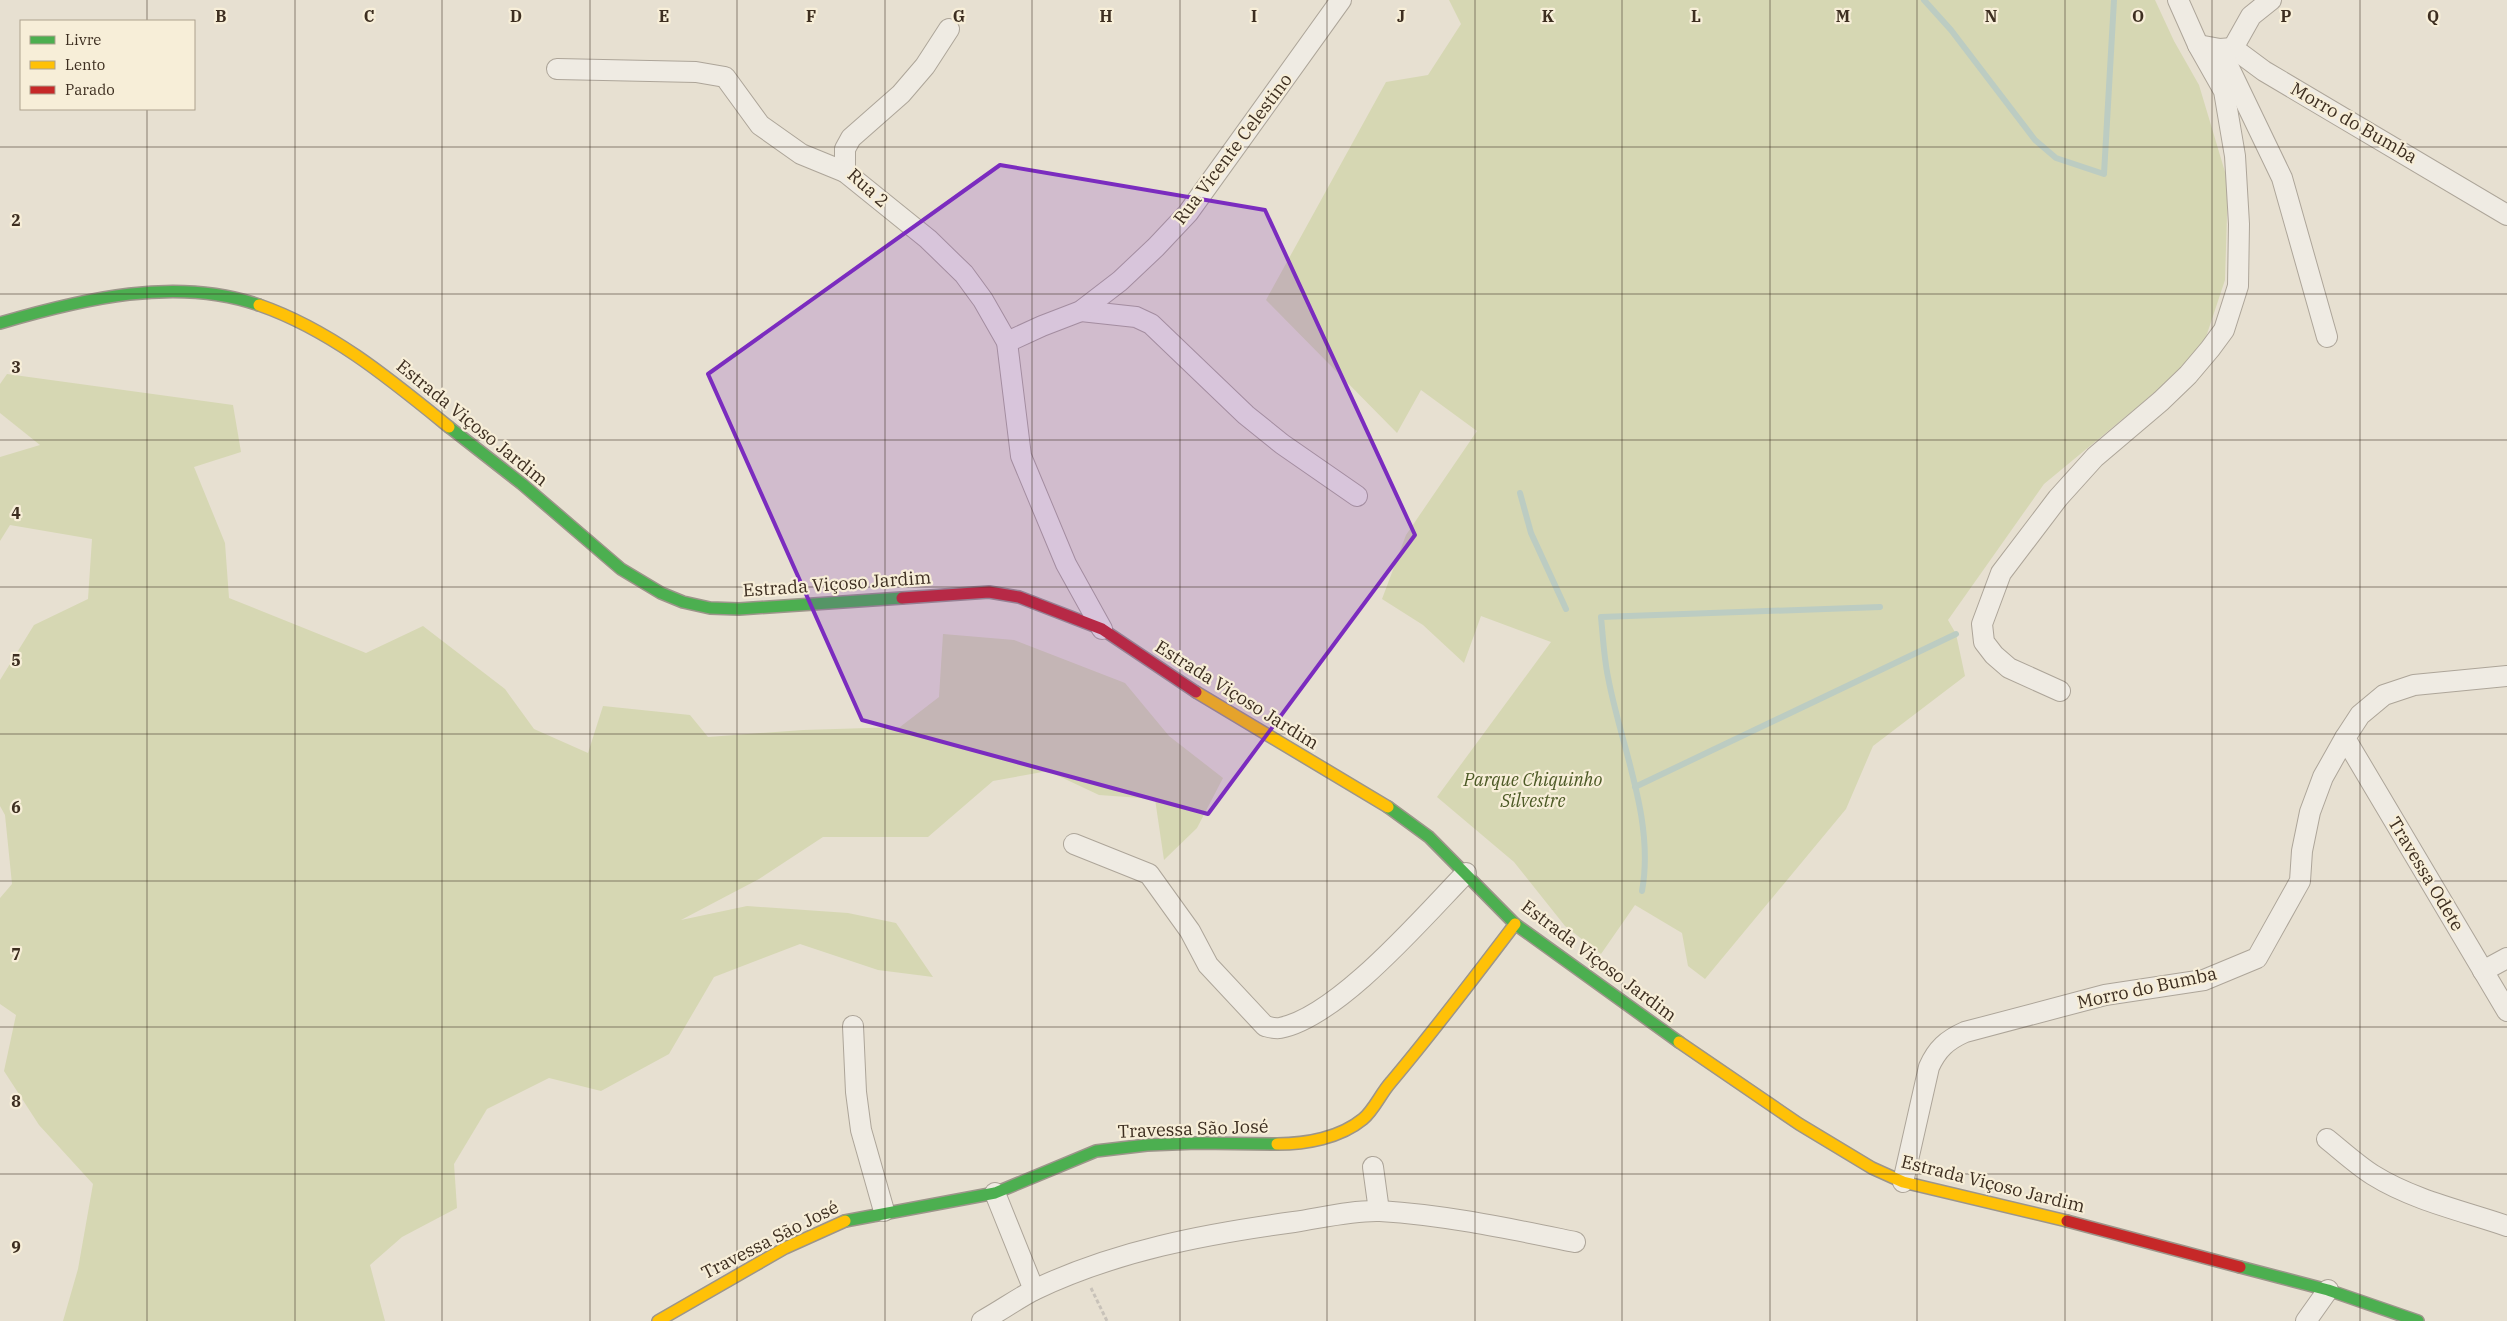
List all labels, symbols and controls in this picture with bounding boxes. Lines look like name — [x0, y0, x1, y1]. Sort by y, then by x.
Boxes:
text: B — [215, 6, 227, 26]
text: C — [364, 6, 374, 26]
text: D — [510, 6, 522, 26]
text: E — [659, 6, 669, 26]
text: F — [806, 6, 816, 26]
text: G — [953, 6, 965, 26]
text: H — [1100, 6, 1113, 26]
text: I — [1251, 6, 1257, 26]
text: J — [1397, 6, 1405, 26]
text: K — [1542, 6, 1555, 26]
text: L — [1691, 6, 1701, 26]
text: M — [1836, 6, 1850, 26]
text: N — [1985, 6, 1997, 26]
text: O — [2132, 6, 2144, 26]
text: P — [2281, 6, 2292, 26]
text: Q — [2427, 6, 2439, 26]
legend — [20, 20, 195, 110]
text: Livre — [65, 30, 101, 49]
text: Lento — [65, 55, 105, 74]
street label: Rua Vicente Celestino — [1168, 69, 1297, 229]
street label: Morro do Bumba — [2287, 77, 2422, 168]
text: Parado — [65, 80, 115, 99]
street label: Rua 2 — [843, 163, 894, 212]
text: 2 — [11, 210, 21, 230]
street label: Estrada Viçoso Jardim — [392, 354, 553, 491]
text: 3 — [11, 357, 21, 377]
text: 4 — [11, 503, 21, 523]
street label: Estrada Viçoso Jardim — [742, 565, 932, 602]
street label: Estrada Viçoso Jardim — [1151, 635, 1323, 754]
text: 5 — [11, 650, 21, 670]
park label: Parque Chiquinho Silvestre — [1463, 768, 1603, 812]
text: 6 — [11, 797, 21, 817]
street label: Travessa Odete — [2383, 813, 2470, 935]
street label: Estrada Viçoso Jardim — [1517, 895, 1682, 1027]
text: 7 — [11, 944, 21, 964]
street label: Morro do Bumba — [2075, 961, 2219, 1014]
text: 8 — [11, 1091, 21, 1111]
street label: Travessa São José — [1117, 1114, 1269, 1143]
street label: Estrada Viçoso Jardim — [1899, 1150, 2087, 1217]
street label: Travessa São José — [697, 1195, 842, 1284]
text: 9 — [11, 1237, 21, 1257]

